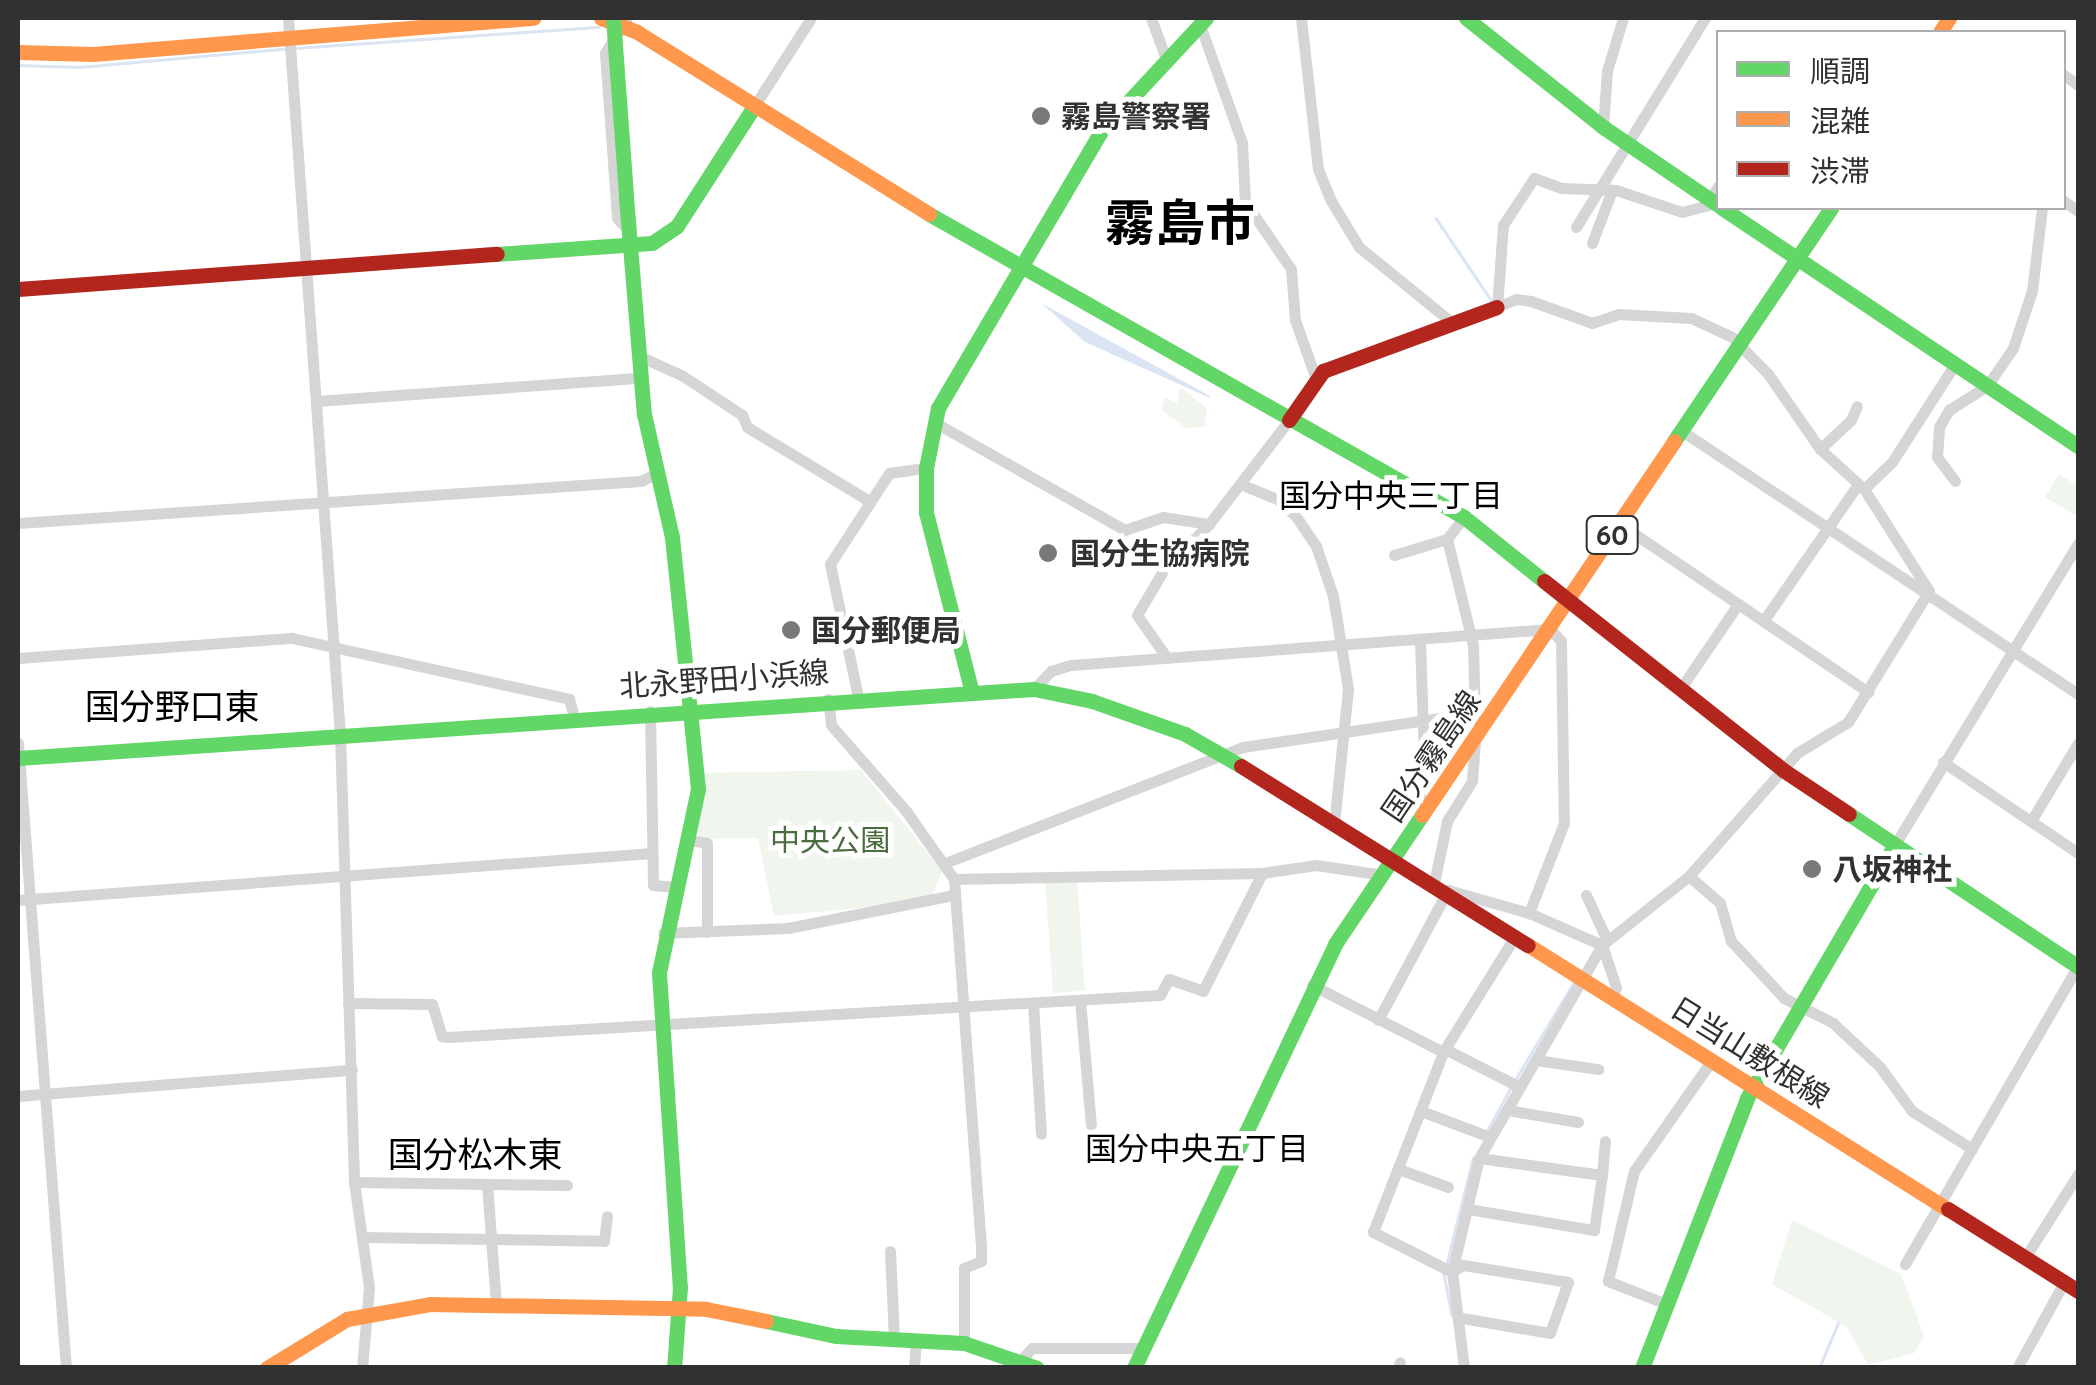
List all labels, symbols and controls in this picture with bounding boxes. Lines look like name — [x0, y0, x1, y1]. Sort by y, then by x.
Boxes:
legend — [1716, 30, 2066, 210]
text: 順調 — [1810, 52, 1870, 90]
place label: 霧島警察署 — [1061, 98, 1211, 134]
text: 混雑 — [1810, 102, 1870, 140]
marker: 霧島警察署 — [1030, 105, 1052, 127]
text: 渋滞 — [1810, 152, 1870, 190]
district label: 霧島市 — [1105, 193, 1255, 253]
district label: 国分中央三丁目 — [1279, 476, 1503, 514]
road number: 60 — [1584, 512, 1640, 558]
place label: 国分生協病院 — [1070, 535, 1250, 571]
marker: 国分生協病院 — [1035, 540, 1061, 566]
place label: 国分郵便局 — [811, 612, 961, 648]
marker: 国分郵便局 — [780, 619, 802, 641]
street label: 北永野田小浜線 — [618, 654, 830, 704]
street label: 国分霧島線 — [1374, 684, 1488, 828]
district label: 国分野口東 — [85, 685, 259, 727]
park label: 中央公園 — [770, 822, 890, 858]
place label: 八坂神社 — [1832, 851, 1952, 887]
marker: 八坂神社 — [1801, 858, 1823, 880]
street label: 日当山敷根線 — [1664, 989, 1836, 1115]
district label: 国分中央五丁目 — [1085, 1129, 1309, 1167]
district label: 国分松木東 — [388, 1133, 562, 1175]

